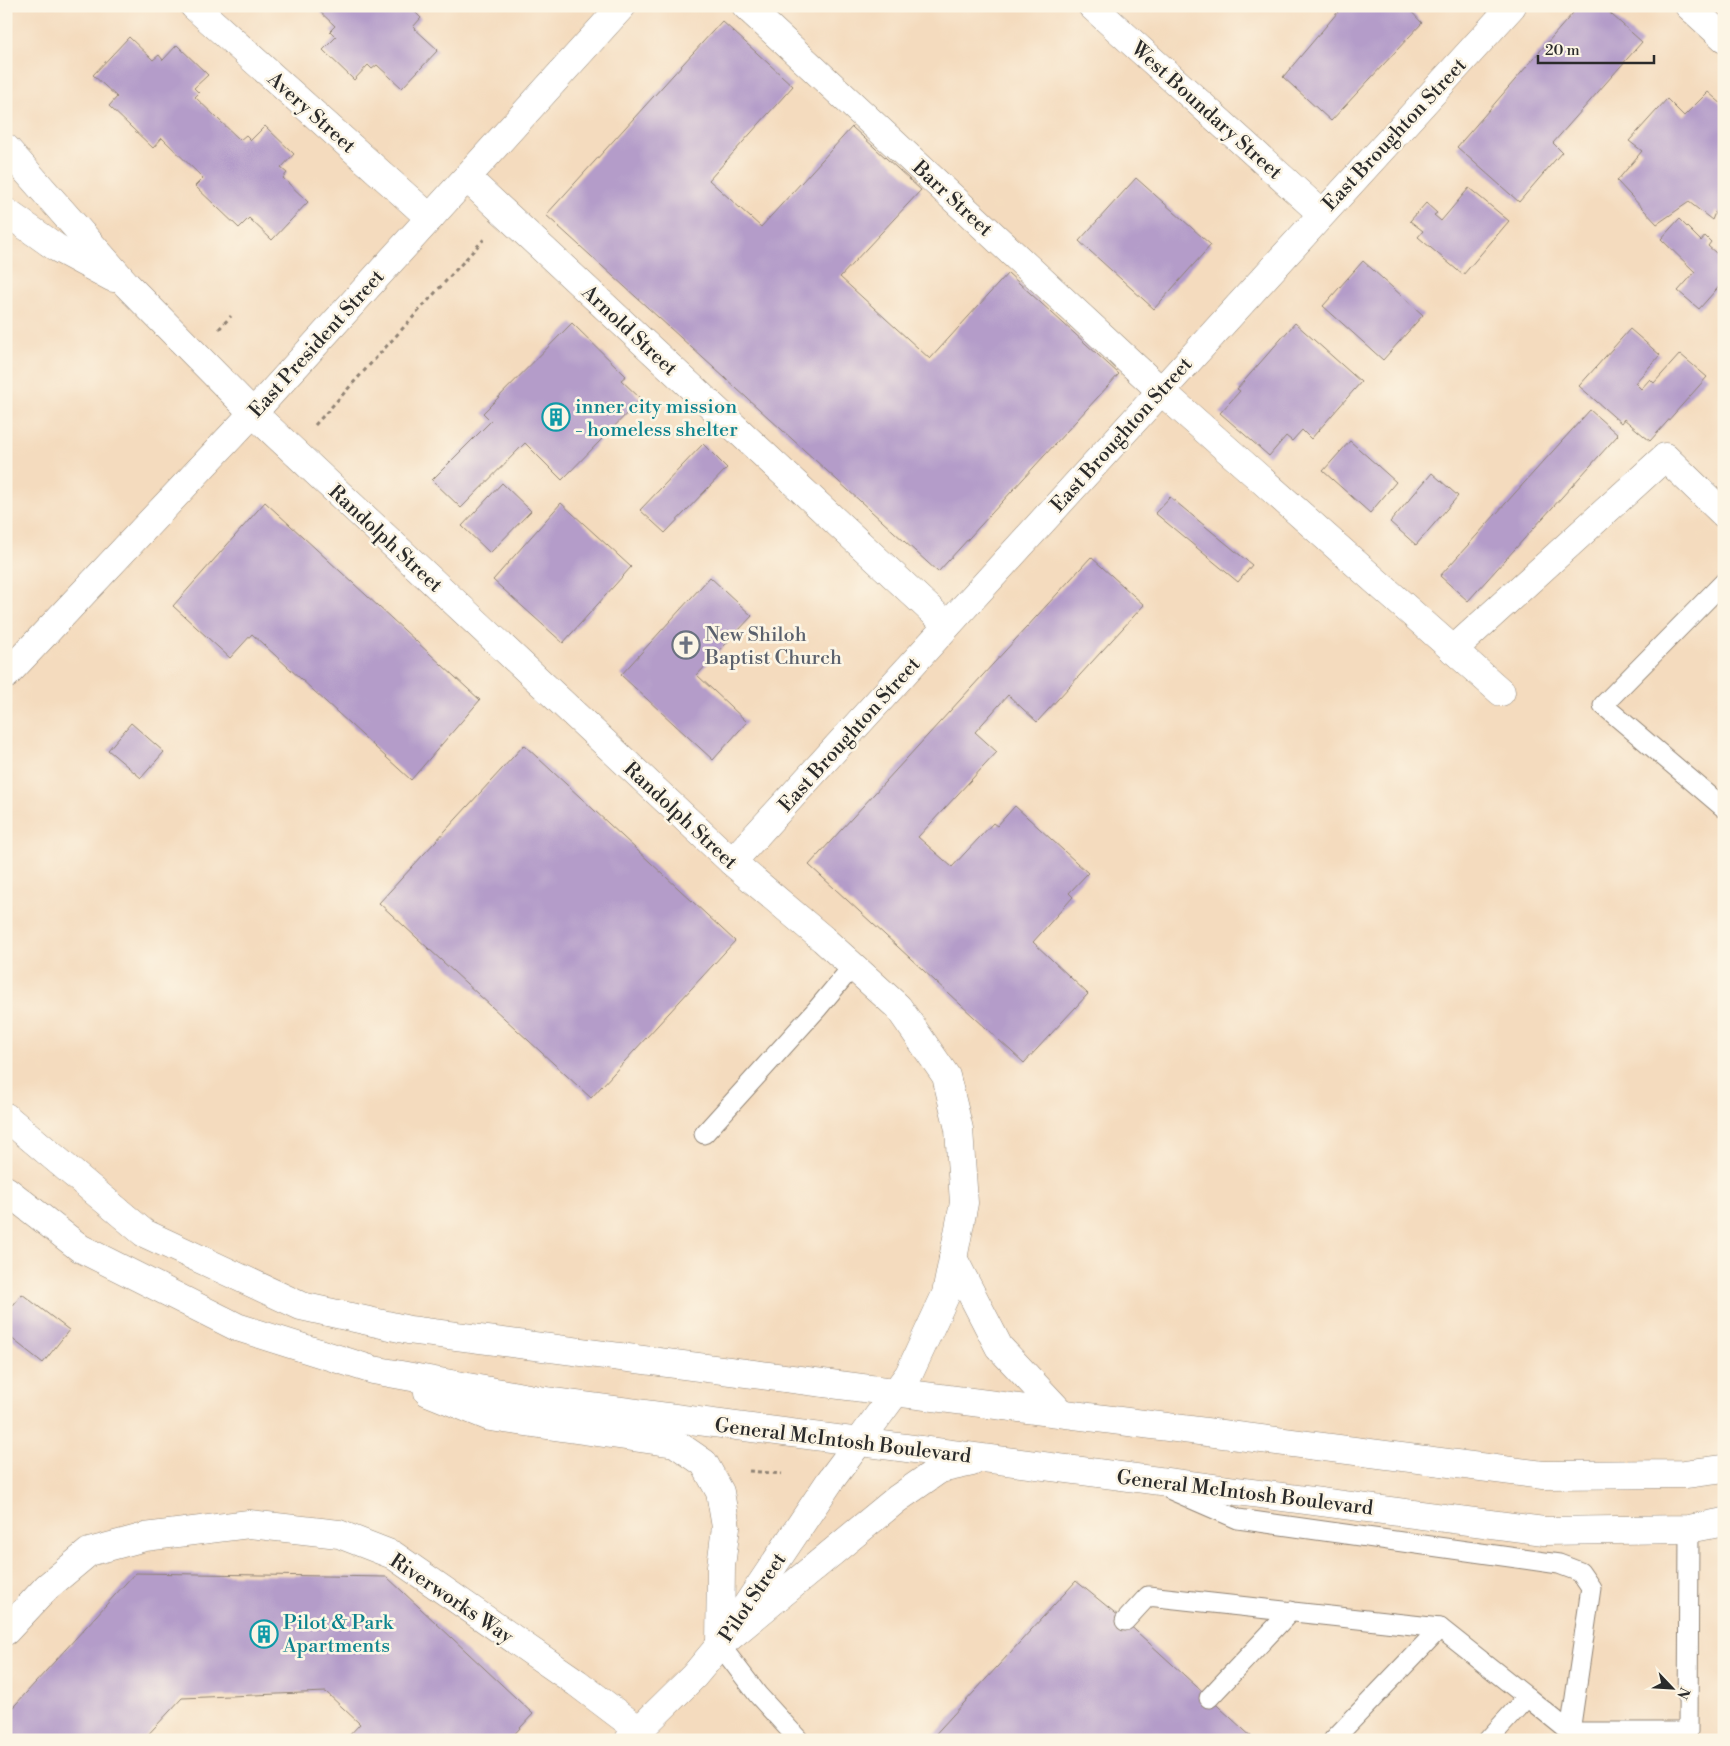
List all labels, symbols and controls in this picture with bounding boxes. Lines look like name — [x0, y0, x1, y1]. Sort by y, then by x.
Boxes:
scale bar — [1538, 32, 1654, 64]
street label: West Boundary Street — [1125, 36, 1287, 186]
text: 20 m — [1545, 41, 1580, 60]
street label: East Broughton Street — [1318, 53, 1472, 217]
street label: Avery Street — [261, 66, 360, 159]
street label: Barr Street — [906, 155, 997, 242]
street label: East President Street — [244, 265, 390, 423]
street label: Arnold Street — [575, 280, 682, 382]
street label: East Broughton Street — [1046, 352, 1198, 518]
place label: inner city mission - homeless shelter — [575, 395, 738, 443]
building icon: inner city mission - homeless shelter — [541, 402, 571, 432]
street label: Randolph Street — [323, 480, 447, 598]
place label: New Shiloh Baptist Church — [704, 623, 842, 671]
church icon: New Shiloh Baptist Church — [671, 630, 701, 660]
street label: East Broughton Street — [774, 652, 926, 818]
street label: Randolph Street — [618, 757, 742, 875]
street label: General McIntosh Boulevard — [713, 1413, 973, 1470]
street label: General McIntosh Boulevard — [1115, 1465, 1375, 1522]
street label: Pilot Street — [714, 1548, 792, 1647]
street label: Riverworks Way — [385, 1549, 518, 1650]
place label: Pilot & Park Apartments — [282, 1611, 395, 1659]
building icon: Pilot & Park Apartments — [249, 1619, 279, 1649]
north arrow — [1648, 1664, 1698, 1714]
text: N — [1672, 1684, 1693, 1702]

